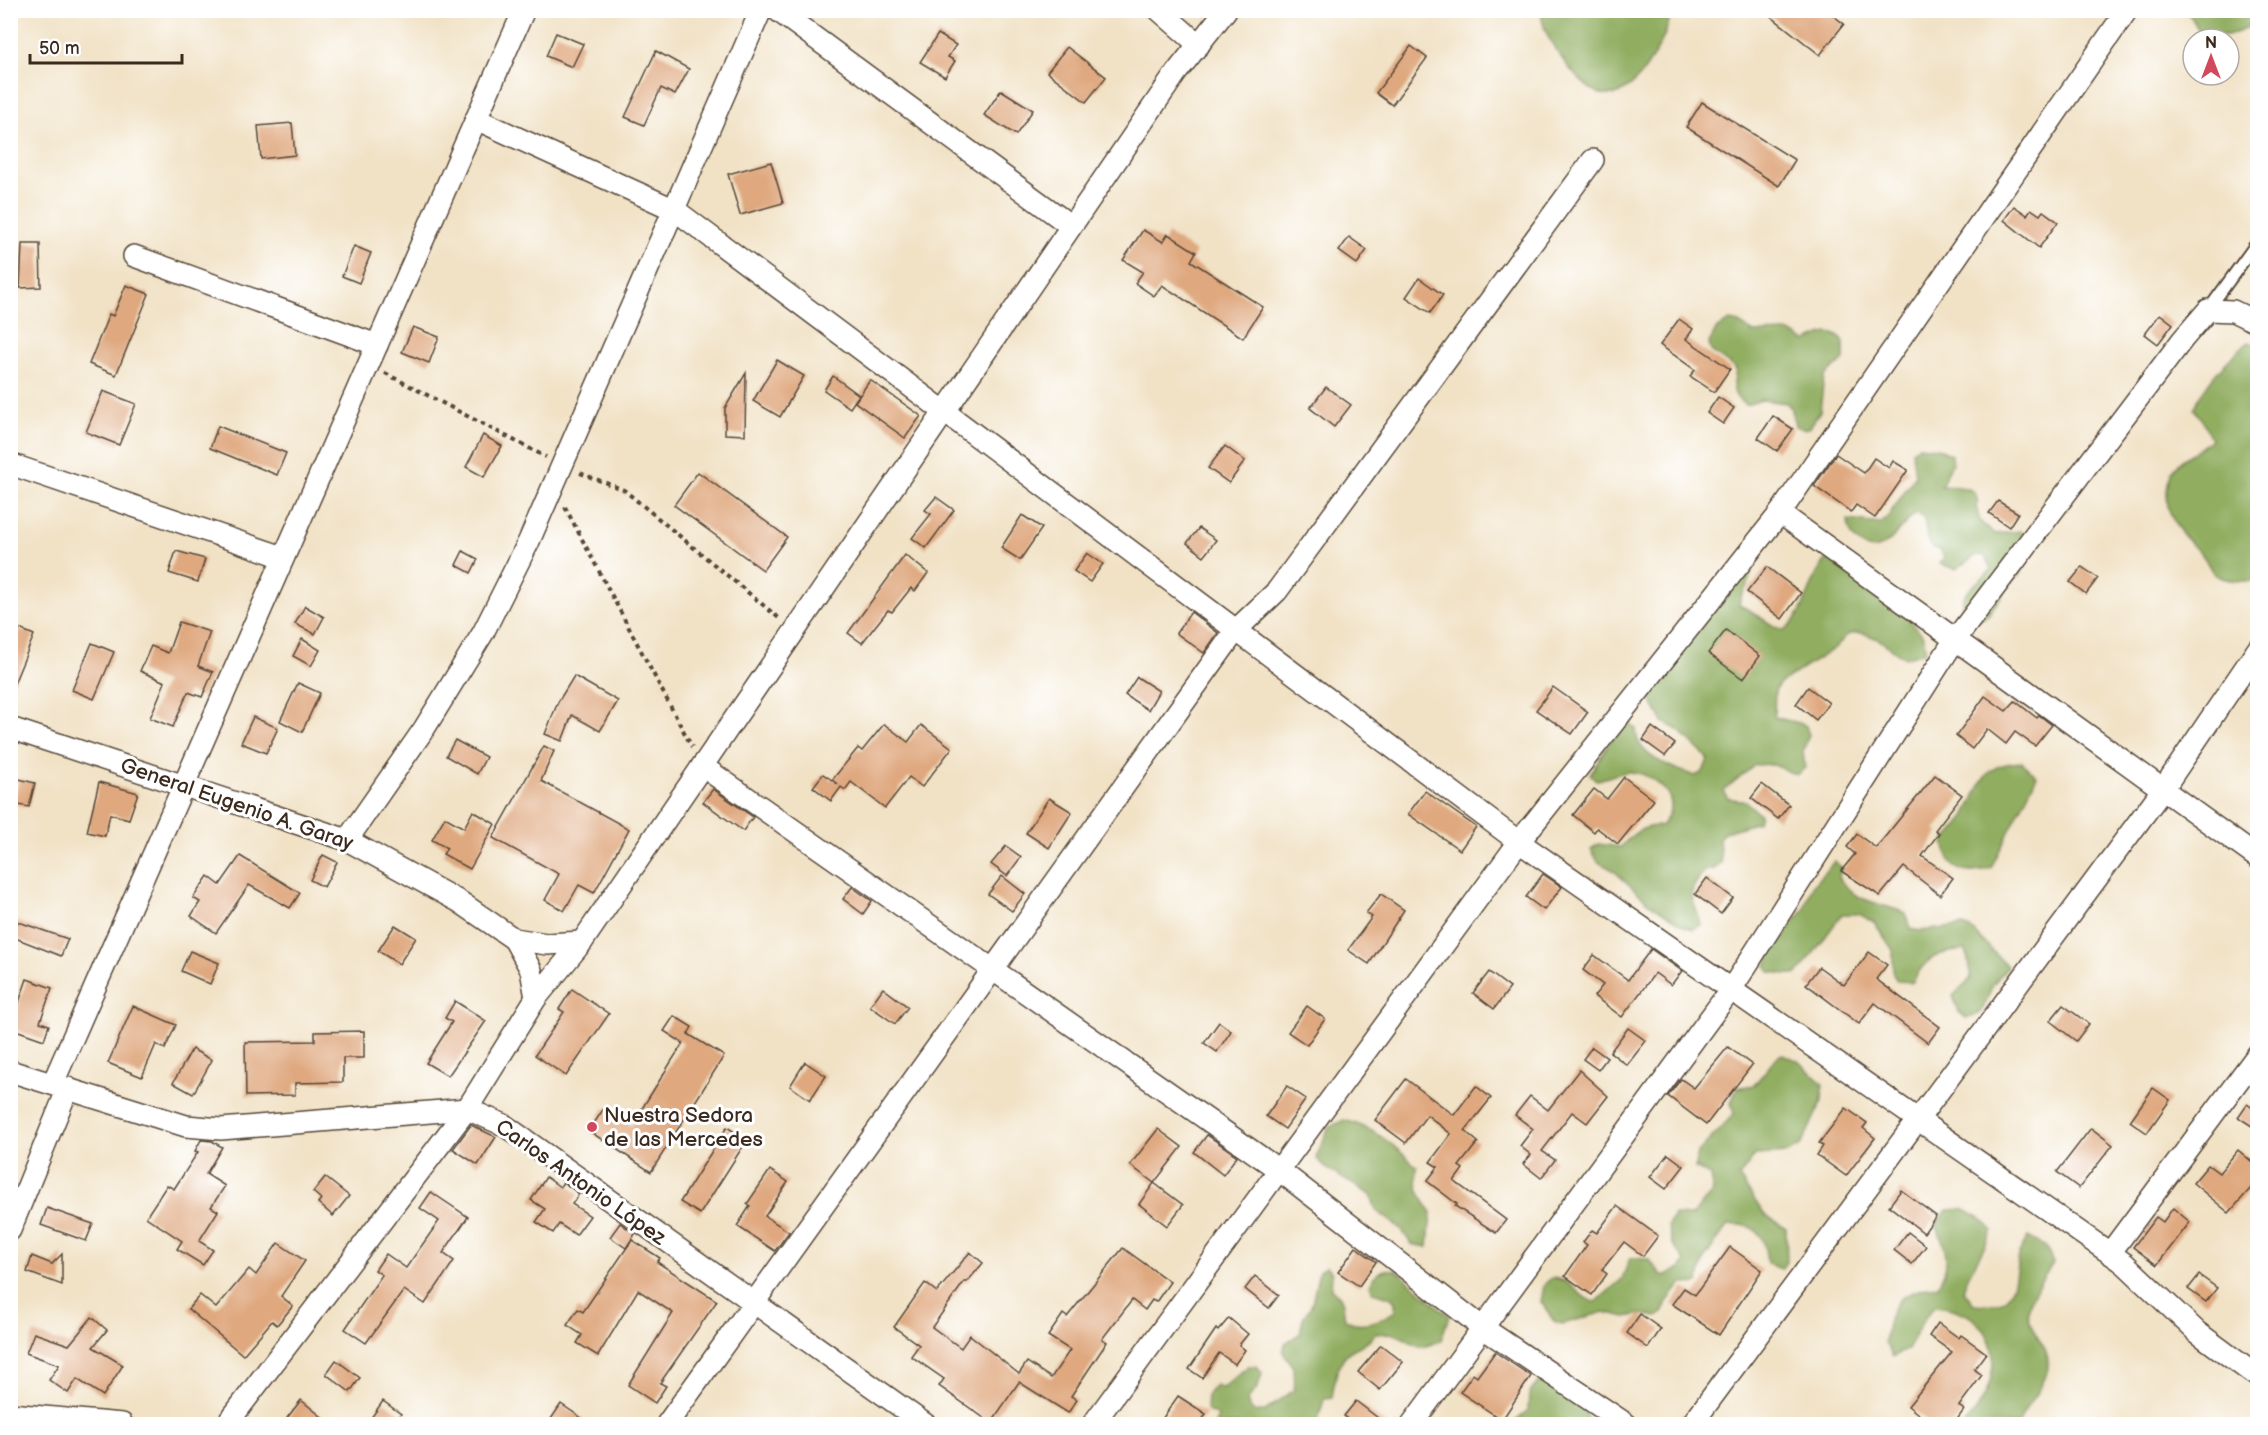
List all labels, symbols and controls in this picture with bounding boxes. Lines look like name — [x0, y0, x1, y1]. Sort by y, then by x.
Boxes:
scale bar — [30, 27, 182, 65]
north arrow — [2181, 27, 2241, 87]
text: N — [2205, 34, 2217, 53]
text: 50 m — [39, 38, 80, 59]
street label: General Eugenio A. Garay — [117, 753, 357, 856]
place label: Nuestra Sedora de las Mercedes — [604, 1103, 763, 1152]
street label: Carlos Antonio López — [491, 1114, 671, 1251]
marker: Nuestra Sedora de las Mercedes — [585, 1120, 599, 1134]

